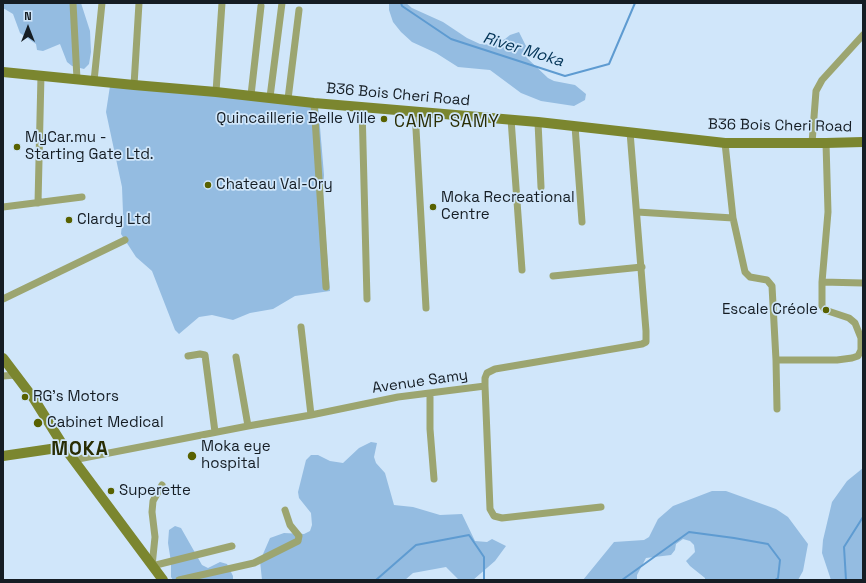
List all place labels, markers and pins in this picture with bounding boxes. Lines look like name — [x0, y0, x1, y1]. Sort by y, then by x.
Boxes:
place label: Quincaillerie Belle Ville — [216, 110, 376, 128]
marker: Quincaillerie Belle Ville — [379, 114, 389, 124]
place label: MyCar.mu - Starting Gate Ltd. — [25, 129, 154, 164]
marker: MyCar.mu - Starting Gate Ltd. — [12, 142, 22, 152]
place label: Chateau Val-Ory — [216, 176, 333, 194]
marker: Chateau Val-Ory — [203, 180, 213, 190]
place label: Moka Recreational Centre — [441, 189, 575, 224]
marker: Moka Recreational Centre — [428, 202, 438, 212]
place label: Clardy Ltd — [77, 211, 151, 229]
marker: Clardy Ltd — [64, 215, 74, 225]
place label: Escale Créole — [722, 301, 818, 319]
marker: Escale Créole — [821, 305, 831, 315]
place label: RG's Motors — [33, 388, 119, 406]
marker: RG's Motors — [20, 392, 30, 402]
place label: Cabinet Medical — [47, 414, 164, 432]
marker: Cabinet Medical — [32, 417, 44, 429]
place label: Moka eye hospital — [201, 438, 271, 473]
marker: Moka eye hospital — [186, 450, 198, 462]
place label: Superette — [119, 482, 191, 500]
marker: Superette — [106, 486, 116, 496]

